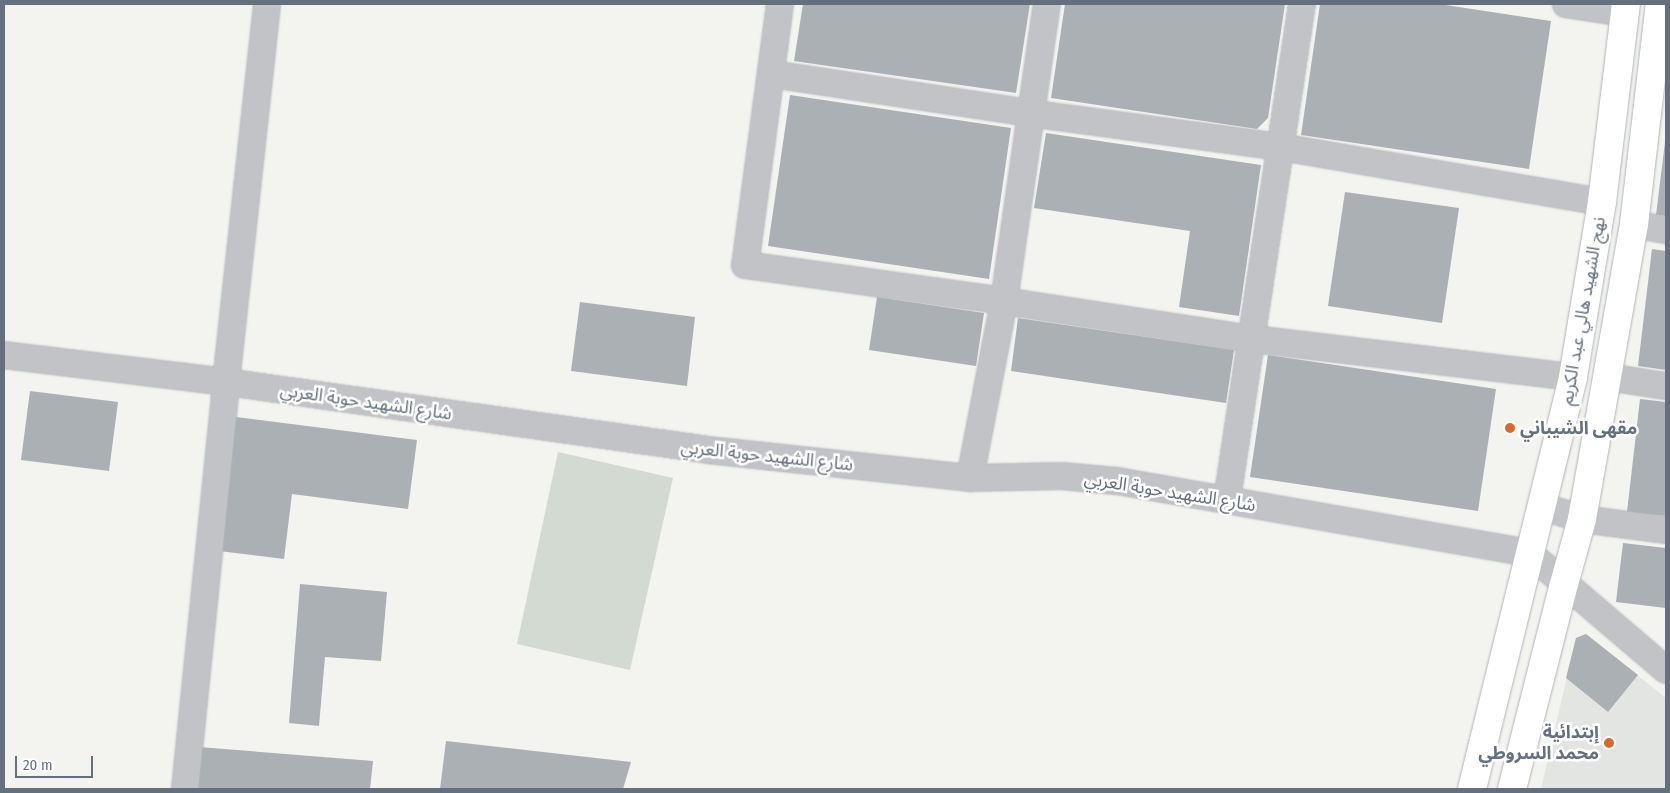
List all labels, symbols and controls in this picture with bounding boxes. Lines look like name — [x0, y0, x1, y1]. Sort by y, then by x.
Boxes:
street label: نهج الشهيد هالي عبد الكريم — [1556, 215, 1610, 407]
street label: شارع الشهيد حوبة العربي — [279, 379, 453, 425]
place label: مقهى الشيباني — [1520, 417, 1637, 439]
marker: مقهى الشيباني — [1504, 422, 1516, 434]
street label: شارع الشهيد حوبة العربي — [680, 436, 854, 476]
street label: شارع الشهيد حوبة العربي — [1083, 468, 1257, 516]
place label: إبتدائية محمد السروطي — [1478, 722, 1599, 764]
marker: إبتدائية محمد السروطي — [1603, 737, 1615, 749]
scale bar — [18, 746, 95, 778]
text: 20 m — [23, 756, 53, 774]

